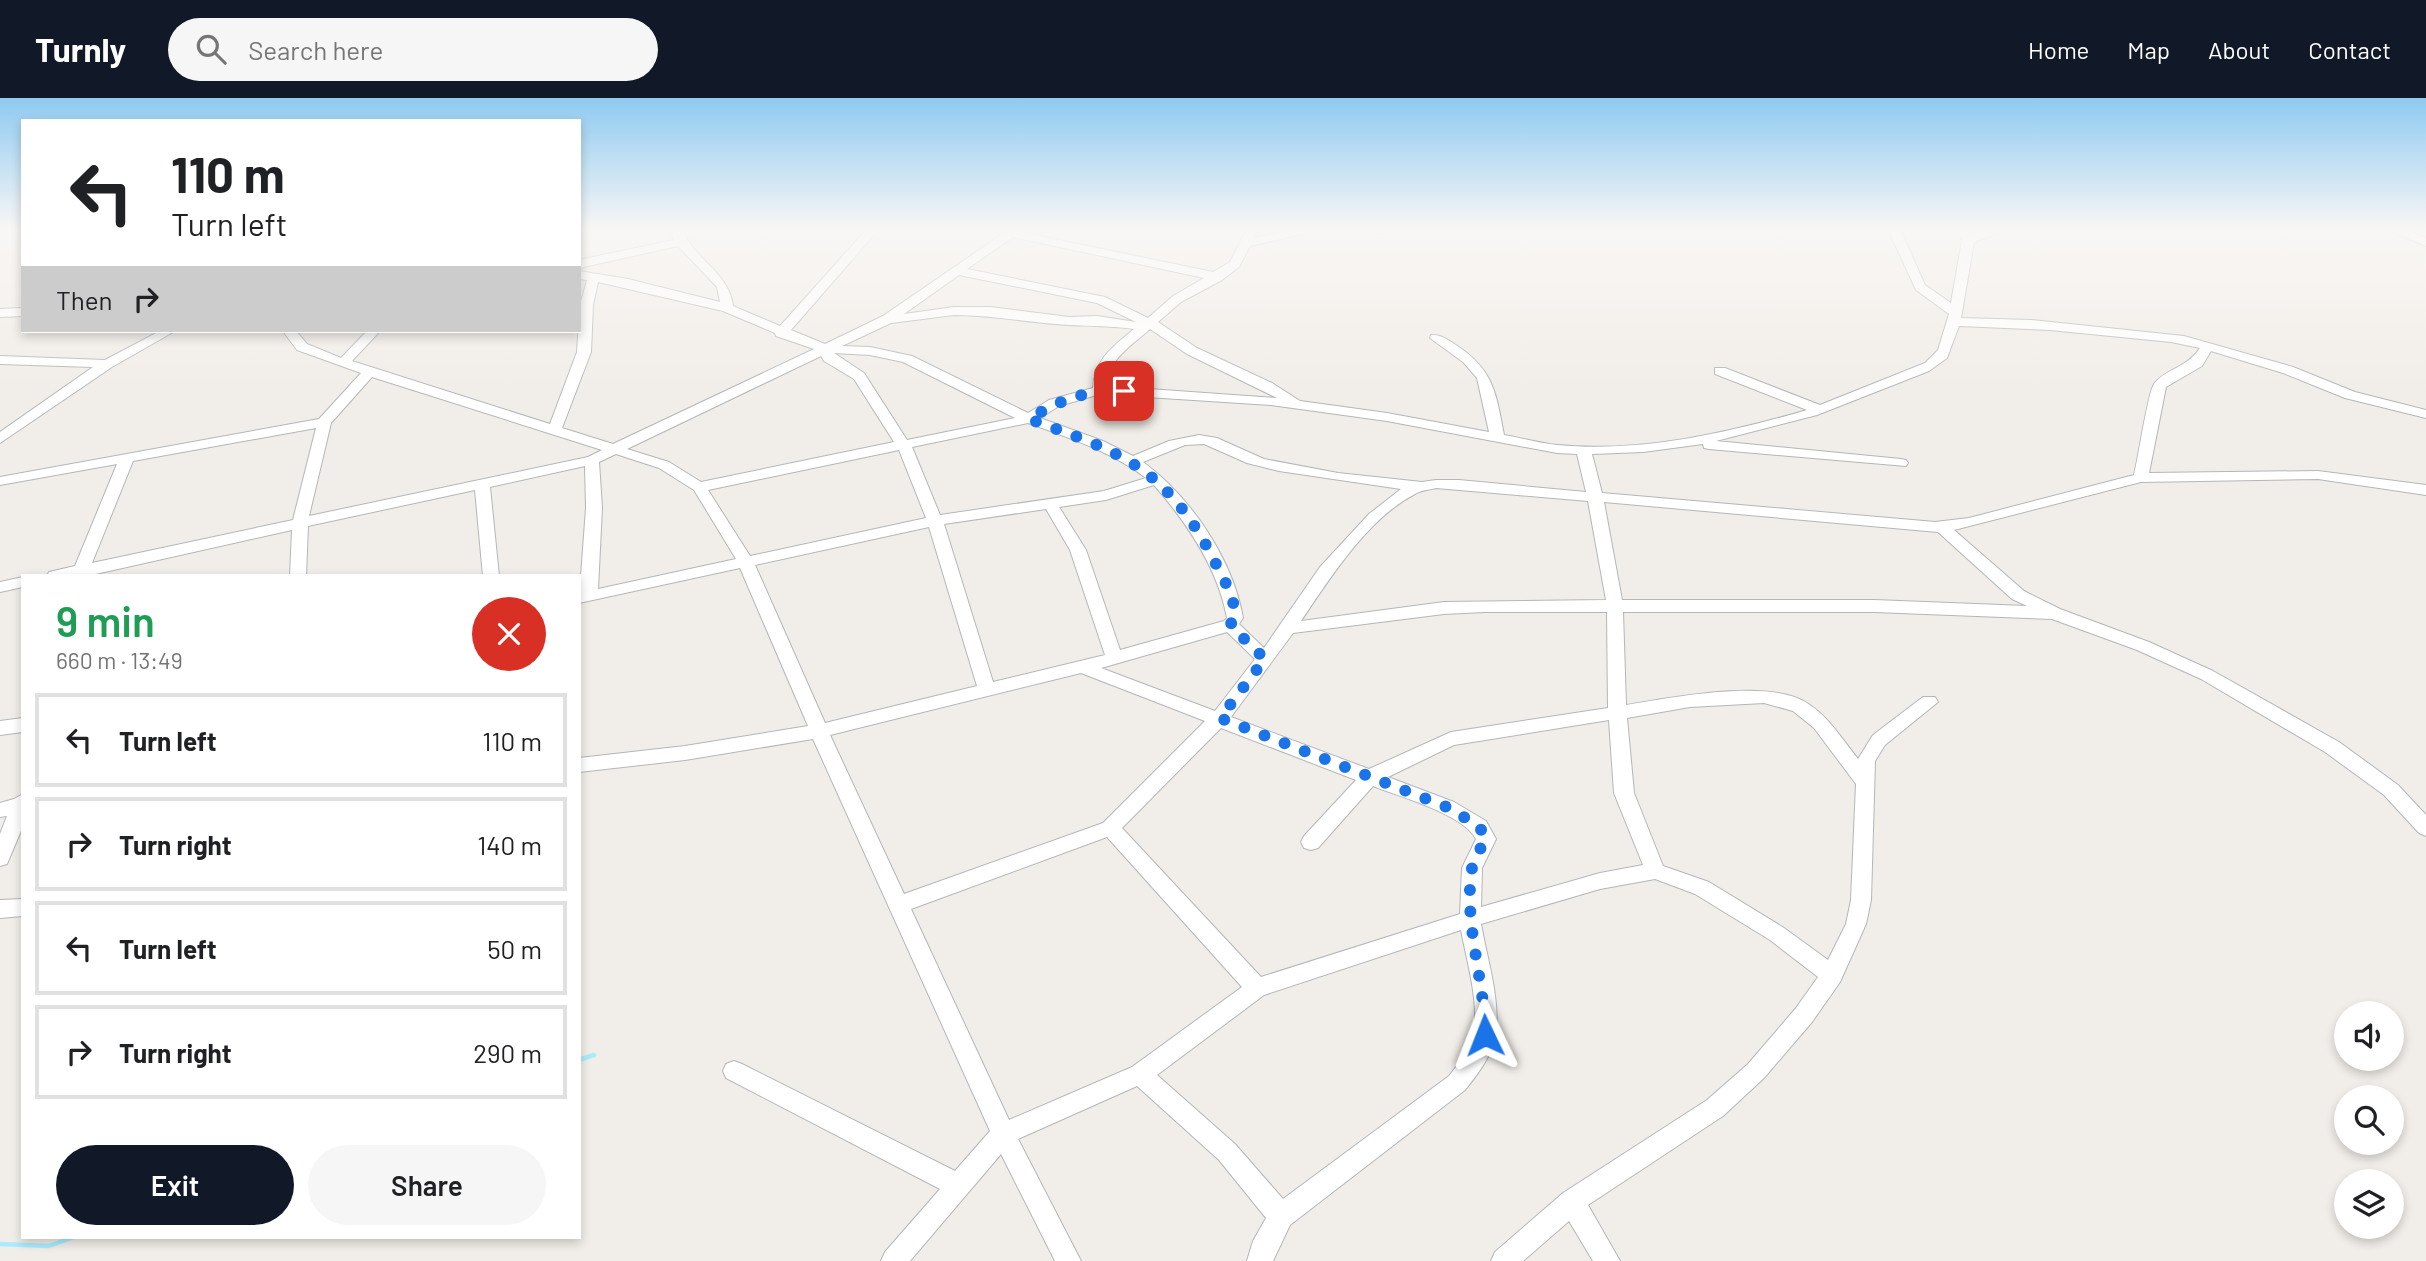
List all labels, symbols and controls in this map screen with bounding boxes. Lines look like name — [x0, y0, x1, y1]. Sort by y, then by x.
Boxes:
search box — [168, 18, 658, 81]
text: Turnly — [35, 29, 126, 69]
icon: search — [192, 30, 230, 68]
text: Search here — [248, 34, 383, 65]
text: Home — [2028, 35, 2089, 64]
text: Map — [2127, 35, 2170, 64]
text: About — [2208, 35, 2270, 64]
text: Contact — [2308, 35, 2391, 64]
text: 110 m — [171, 144, 285, 203]
icon: left — [56, 147, 147, 238]
text: Turn left — [171, 204, 288, 242]
icon: right — [127, 280, 165, 318]
text: Then — [56, 284, 113, 315]
pin — [1094, 361, 1154, 421]
icon: arrive — [1105, 372, 1143, 410]
text: 9 min — [56, 595, 155, 645]
button: close — [472, 597, 546, 671]
text: 660 m · 13:49 — [56, 646, 183, 674]
icon: left — [60, 721, 98, 759]
text: Turn left — [119, 725, 217, 756]
text: 110 m — [482, 725, 542, 756]
icon: right — [60, 825, 98, 863]
text: Turn right — [119, 829, 232, 860]
text: 140 m — [477, 829, 542, 860]
icon: left — [60, 929, 98, 967]
text: Turn left — [119, 933, 217, 964]
text: 50 m — [487, 933, 542, 964]
position arrow — [1448, 998, 1522, 1072]
map controls — [2334, 1001, 2404, 1239]
button: sound — [2334, 1001, 2404, 1071]
icon: right — [60, 1033, 98, 1071]
text: Turn right — [119, 1037, 232, 1068]
text: 290 m — [473, 1037, 542, 1068]
button: search — [2334, 1085, 2404, 1155]
button: Exit — [56, 1145, 294, 1225]
button: Share — [308, 1145, 546, 1225]
button: layers — [2334, 1169, 2404, 1239]

